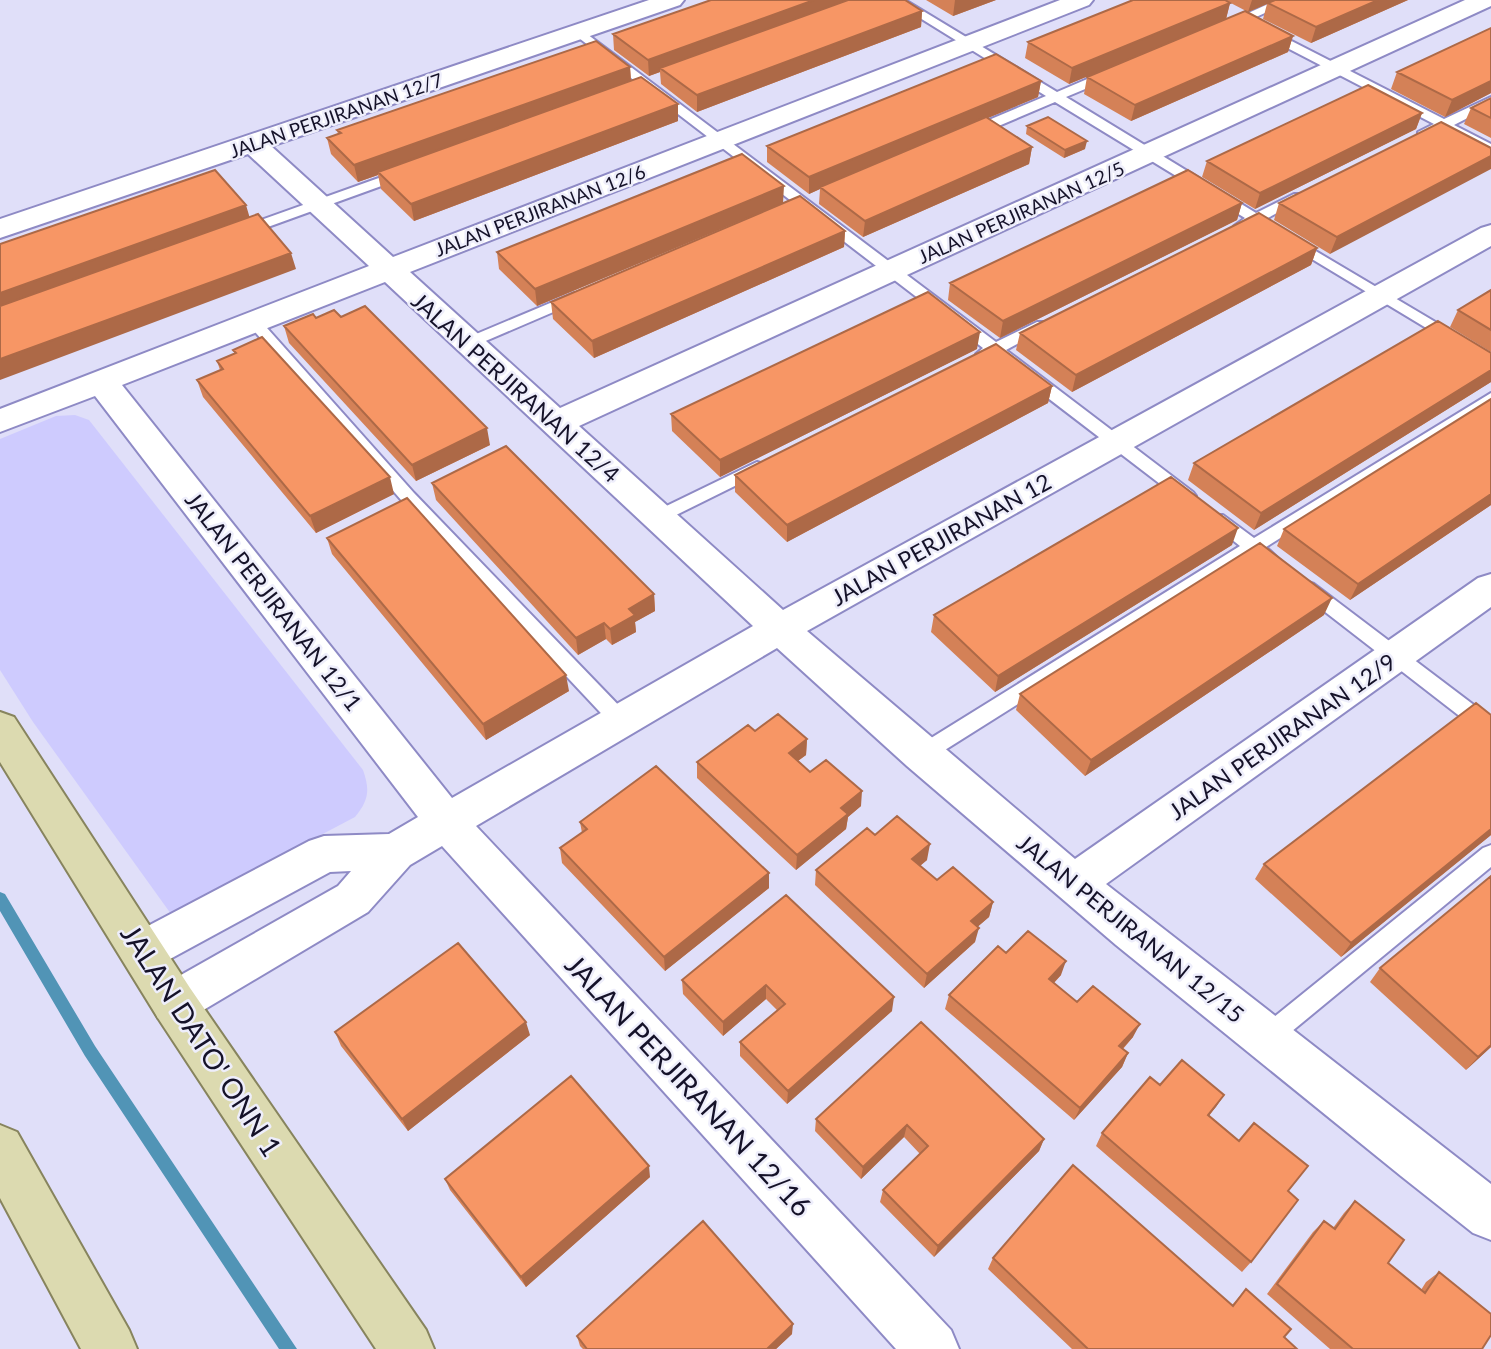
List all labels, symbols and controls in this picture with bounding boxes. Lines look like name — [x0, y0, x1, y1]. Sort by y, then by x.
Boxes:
street label: JALAN PERJIRANAN 12/7 — [227, 68, 445, 162]
street label: JALAN PERJIRANAN 12/5 — [914, 156, 1128, 268]
street label: JALAN PERJIRANAN 12/6 — [432, 159, 648, 261]
street label: JALAN PERJIRANAN 12/4 — [406, 286, 626, 488]
street label: JALAN PERJIRANAN 12 — [826, 467, 1056, 611]
street label: JALAN PERJIRANAN 12/1 — [180, 486, 368, 716]
street label: JALAN PERJIRANAN 12/9 — [1163, 647, 1401, 825]
street label: JALAN PERJIRANAN 12/15 — [1012, 828, 1250, 1028]
street label: JALAN DATO' ONN 1 — [114, 918, 290, 1162]
street label: JALAN PERJIRANAN 12/16 — [559, 947, 819, 1223]

